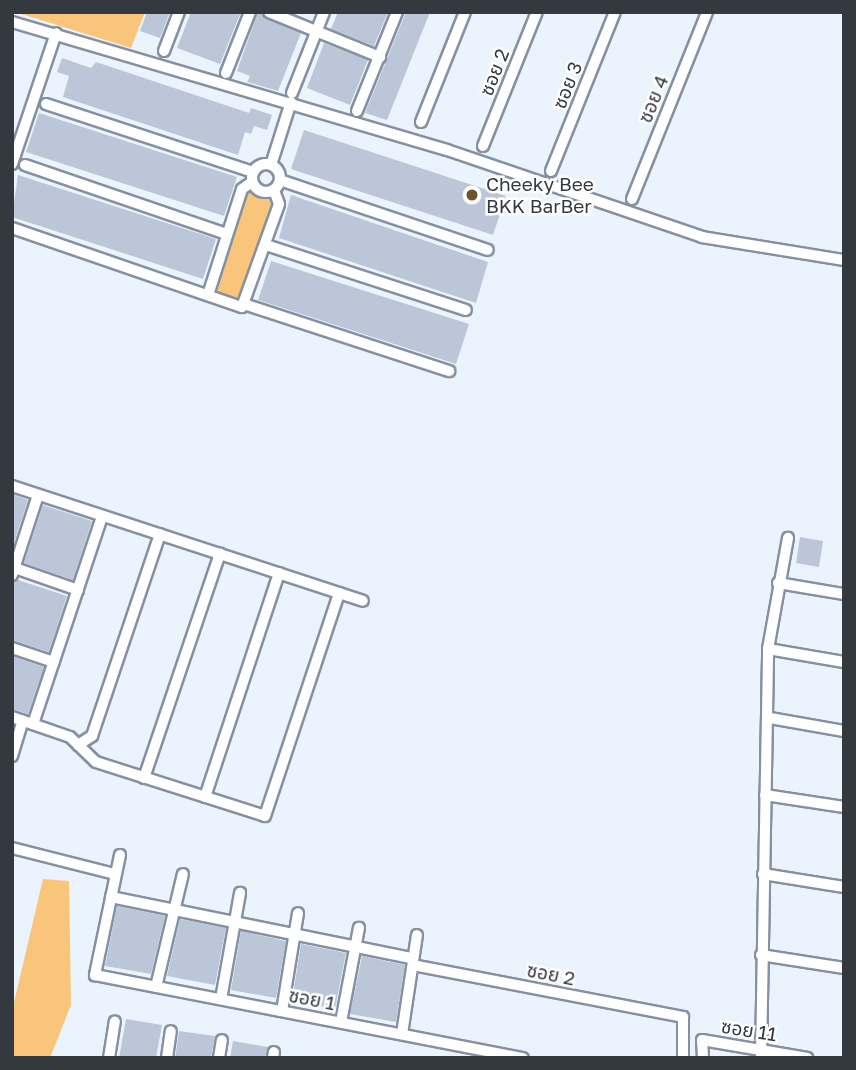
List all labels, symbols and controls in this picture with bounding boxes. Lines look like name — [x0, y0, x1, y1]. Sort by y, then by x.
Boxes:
street label: ซอย 2 — [474, 45, 514, 99]
street label: ซอย 3 — [547, 58, 587, 112]
street label: ซอย 4 — [633, 72, 673, 126]
place label: Cheeky Bee BKK BarBer — [486, 173, 594, 217]
marker: Cheeky Bee BKK BarBer — [464, 187, 480, 203]
street label: ซอย 2 — [525, 958, 577, 990]
street label: ซอย 1 — [287, 983, 337, 1015]
street label: ซอย 11 — [720, 1014, 778, 1046]

